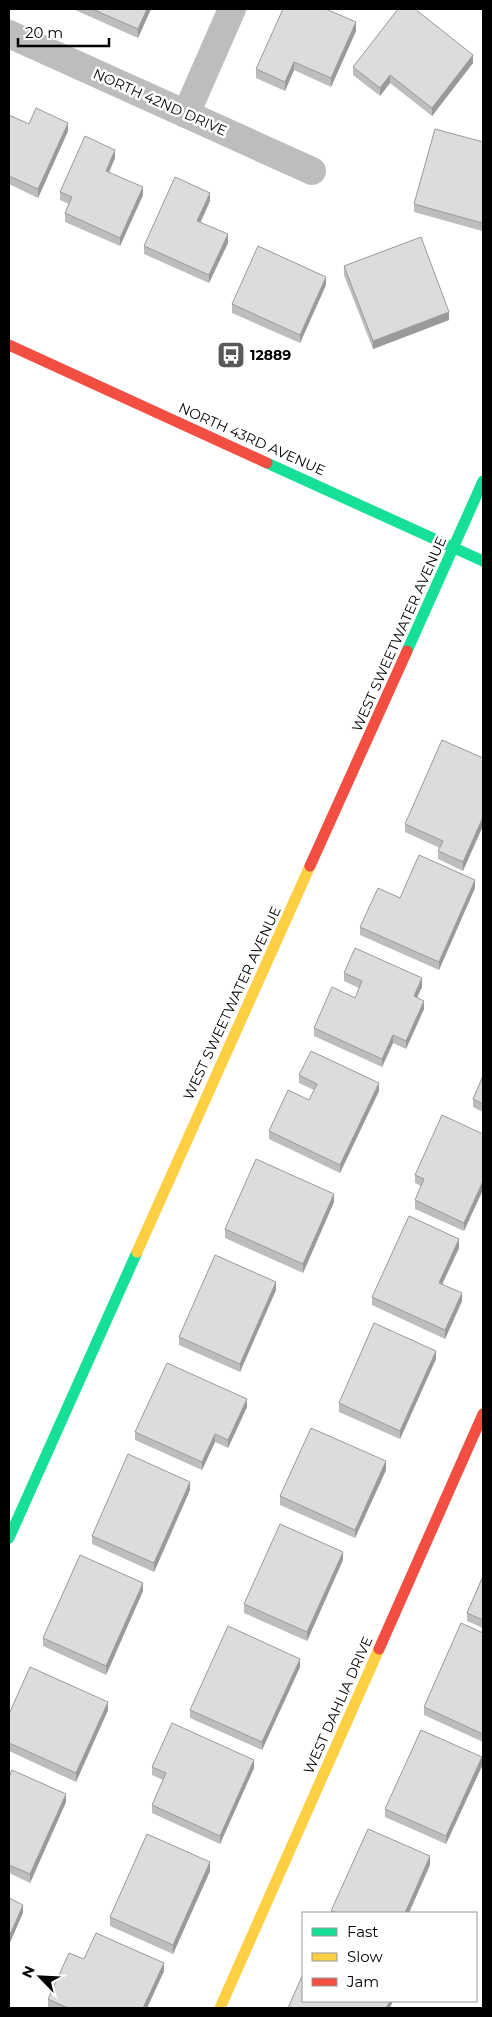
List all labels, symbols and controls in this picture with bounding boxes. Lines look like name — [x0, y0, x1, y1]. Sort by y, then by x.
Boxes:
scale bar — [18, 15, 109, 47]
text: 20 m — [25, 23, 63, 42]
street label: NORTH 42ND DRIVE — [90, 64, 230, 140]
bus stop icon: 12889 — [216, 340, 246, 370]
place label: 12889 — [250, 346, 291, 364]
street label: NORTH 43RD AVENUE — [176, 398, 328, 480]
street label: WEST SWEETWATER AVENUE — [348, 534, 450, 734]
street label: WEST SWEETWATER AVENUE — [179, 903, 285, 1103]
street label: WEST DAHLIA DRIVE — [300, 1633, 376, 1777]
legend — [302, 1912, 477, 2002]
text: Fast — [347, 1922, 378, 1941]
text: Slow — [347, 1947, 383, 1966]
north arrow — [15, 1952, 65, 2002]
text: N — [18, 1963, 39, 1981]
text: Jam — [346, 1972, 379, 1991]

